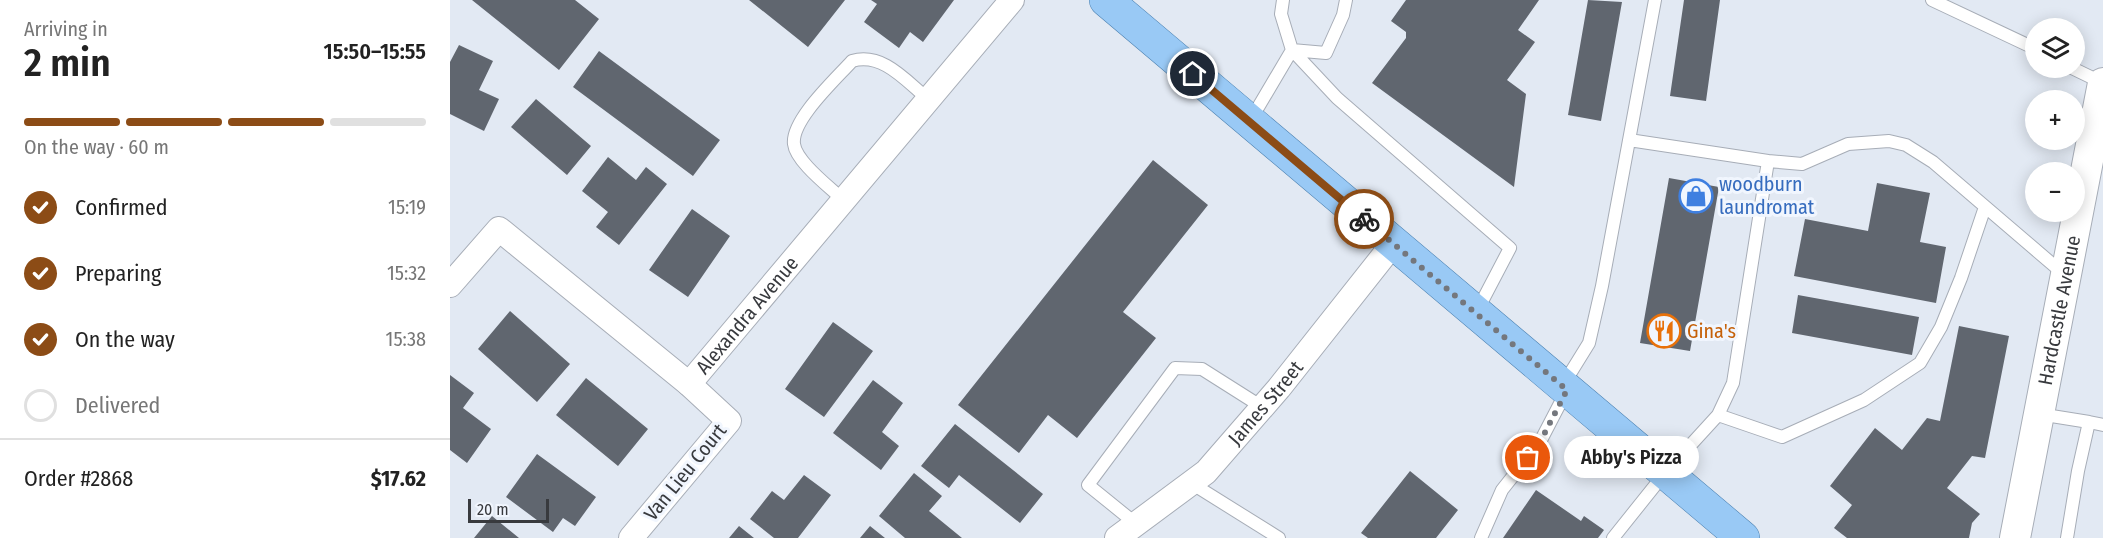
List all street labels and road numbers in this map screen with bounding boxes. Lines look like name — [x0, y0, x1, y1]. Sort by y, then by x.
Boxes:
street label: Hardcastle Avenue — [2033, 233, 2085, 387]
street label: Alexandra Avenue — [691, 252, 803, 379]
street label: James Street — [1223, 356, 1308, 450]
street label: Van Lieu Court — [639, 418, 732, 525]

